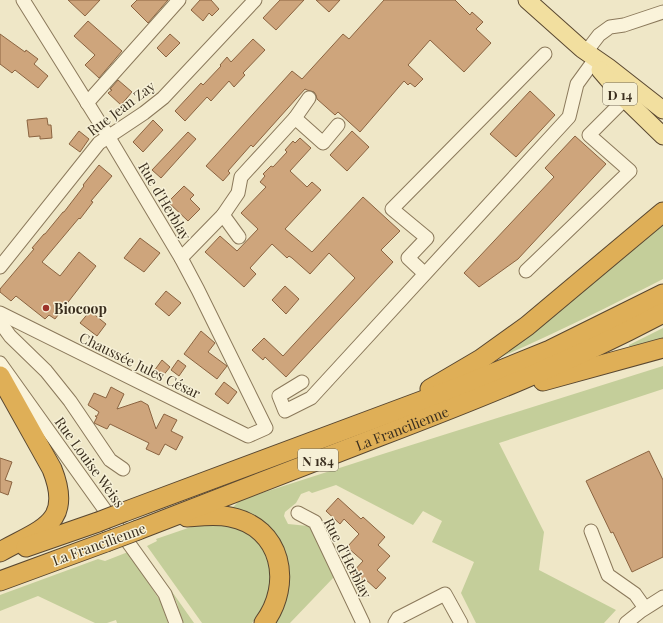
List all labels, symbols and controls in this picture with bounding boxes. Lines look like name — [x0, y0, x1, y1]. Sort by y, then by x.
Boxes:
street label: Rue Jean Zay — [83, 76, 159, 140]
road number: D 14 — [603, 83, 637, 105]
street label: Rue d'Herblay — [134, 159, 196, 243]
place label: Biocoop — [54, 299, 107, 318]
marker: Biocoop — [41, 303, 51, 313]
street label: Chaussée Jules César — [76, 327, 204, 403]
street label: La Francilienne — [353, 401, 451, 454]
street label: Rue Louise Weiss — [51, 413, 129, 511]
road number: N 184 — [298, 449, 338, 471]
street label: Rue d'Herblay — [320, 515, 376, 601]
street label: La Francilienne — [50, 518, 148, 570]

